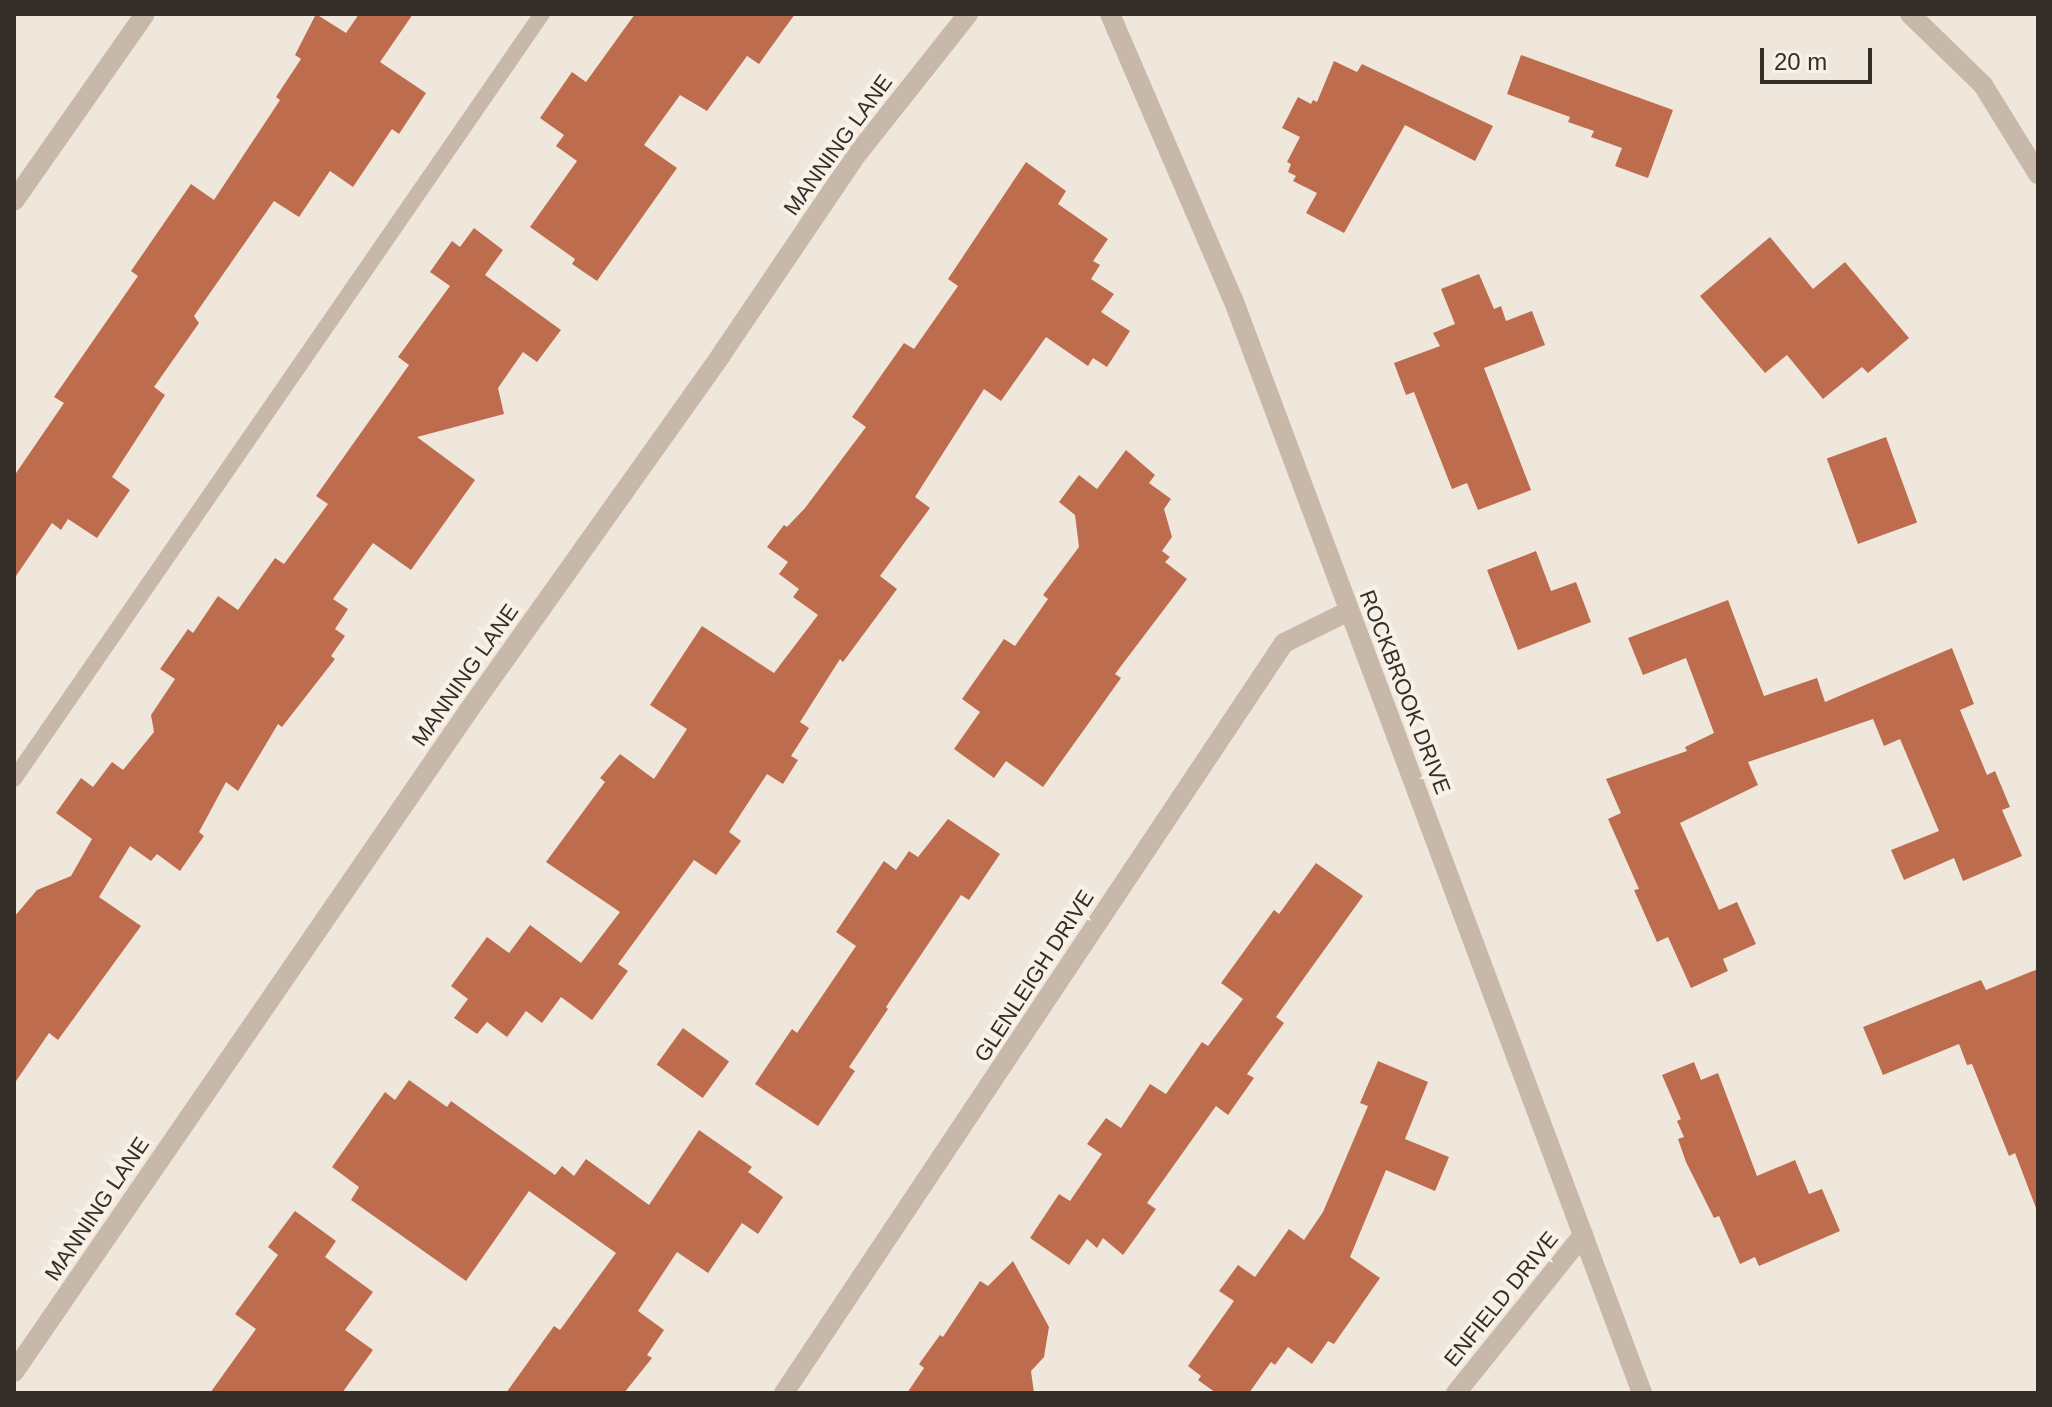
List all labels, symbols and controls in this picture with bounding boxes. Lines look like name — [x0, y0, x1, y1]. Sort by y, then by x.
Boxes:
scale bar — [1764, 32, 1876, 82]
text: 20 m — [1774, 48, 1827, 75]
street label: MANNING LANE — [778, 69, 898, 221]
street label: ROCKBROOK DRIVE — [1354, 586, 1456, 798]
street label: MANNING LANE — [406, 599, 524, 751]
street label: GLENLEIGH DRIVE — [969, 885, 1099, 1067]
street label: MANNING LANE — [39, 1132, 155, 1286]
street label: ENFIELD DRIVE — [1438, 1226, 1564, 1372]

